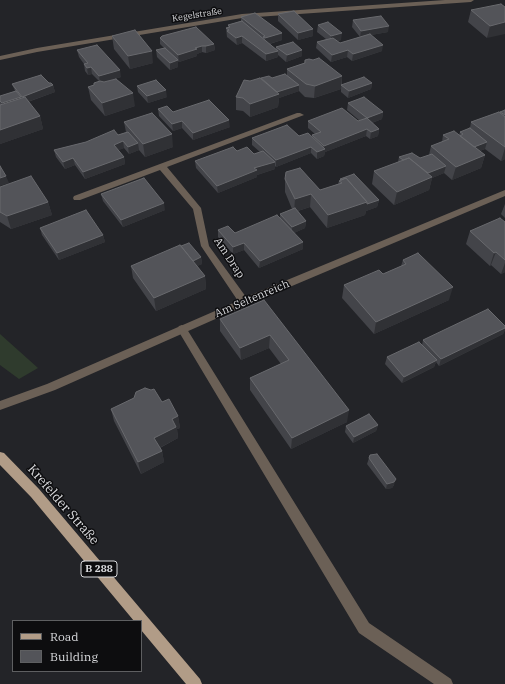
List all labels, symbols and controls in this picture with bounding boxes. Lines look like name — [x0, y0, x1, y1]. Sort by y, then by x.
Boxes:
street label: Kegelstraße — [171, 6, 223, 24]
street label: Am Drap — [211, 235, 247, 281]
street label: Am Seltenreich — [213, 277, 291, 321]
street label: Krefelder Straße — [24, 462, 102, 548]
road number: B 288 — [81, 561, 117, 577]
legend — [12, 620, 142, 672]
text: Road — [50, 629, 79, 644]
text: Building — [50, 649, 98, 664]

